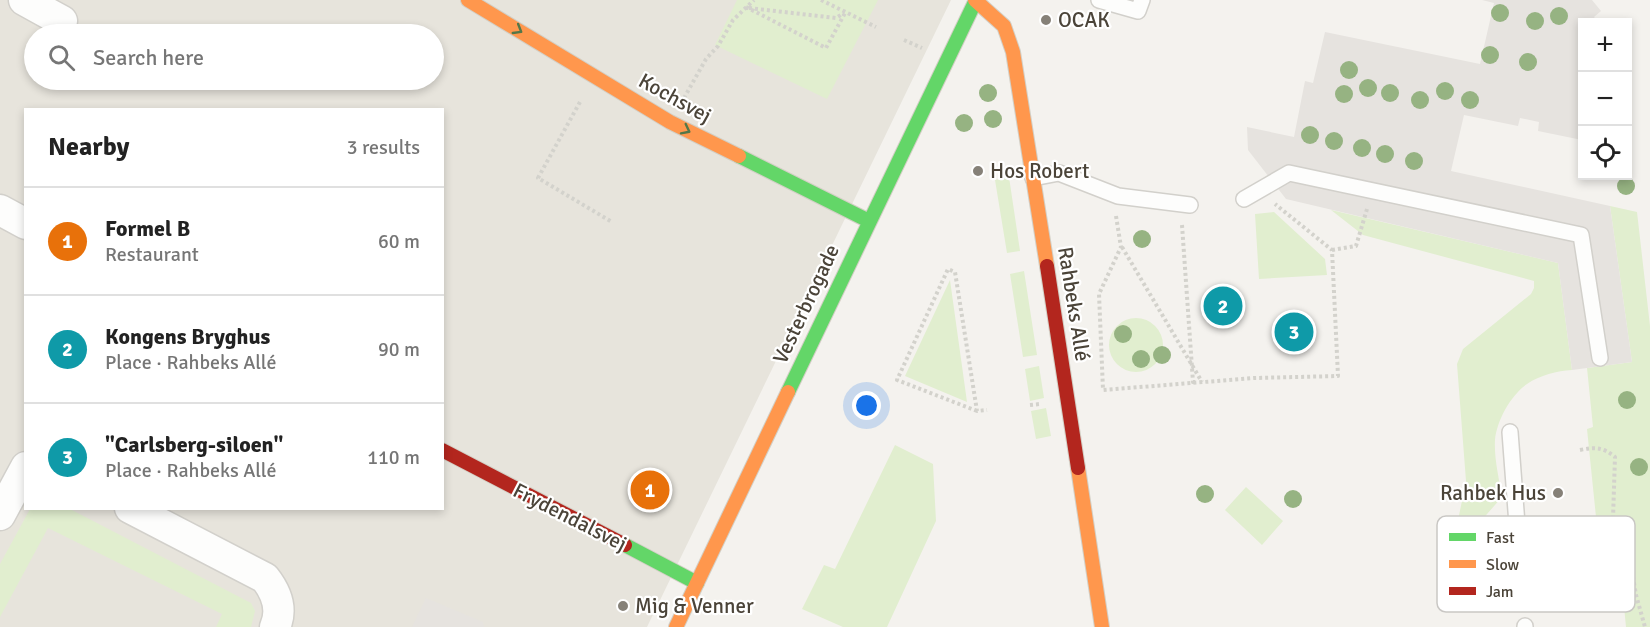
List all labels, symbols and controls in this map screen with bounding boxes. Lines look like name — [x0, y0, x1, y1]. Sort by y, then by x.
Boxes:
place label: OCAK — [1058, 7, 1110, 33]
marker: OCAK — [1039, 13, 1053, 27]
map controls — [1578, 18, 1632, 180]
button: + — [1578, 18, 1632, 72]
one-way arrow — [512, 23, 522, 35]
search box — [24, 24, 444, 90]
icon: search — [45, 41, 78, 74]
text: Search here — [93, 44, 204, 71]
street label: Kochsvej — [634, 67, 716, 129]
button: − — [1578, 72, 1632, 126]
one-way arrow — [680, 122, 691, 134]
button: locate — [1578, 126, 1632, 180]
text: Nearby — [48, 131, 129, 163]
text: 3 results — [347, 135, 420, 160]
place label: Hos Robert — [990, 158, 1089, 184]
marker: Hos Robert — [971, 164, 985, 178]
text: Formel B — [105, 215, 190, 242]
text: 1 — [62, 229, 73, 254]
text: 60 m — [378, 229, 420, 254]
street label: Vesterbrogade — [767, 240, 845, 368]
text: Restaurant — [105, 242, 199, 267]
street label: Rahbeks Allé — [1052, 245, 1096, 363]
pin: 2 — [1204, 284, 1242, 328]
pin: 3 — [1274, 310, 1314, 354]
text: Kongens Bryghus — [105, 323, 270, 350]
text: 2 — [62, 337, 73, 362]
text: 90 m — [378, 337, 420, 362]
text: Place · Rahbeks Allé — [105, 350, 277, 375]
your location — [852, 391, 881, 420]
text: "Carlsberg-siloen" — [105, 431, 283, 458]
text: 3 — [62, 445, 73, 470]
text: 110 m — [367, 445, 420, 470]
text: Place · Rahbeks Allé — [105, 458, 277, 483]
pin: 1 — [630, 468, 670, 512]
street label: Frydendalsvej — [509, 477, 631, 557]
place label: Rahbek Hus — [1440, 480, 1546, 506]
marker: Rahbek Hus — [1551, 486, 1565, 500]
legend — [1437, 516, 1635, 612]
text: Fast — [1486, 528, 1515, 548]
text: Slow — [1486, 555, 1520, 575]
text: Jam — [1486, 582, 1514, 602]
place label: Mig & Venner — [635, 593, 754, 619]
marker: Mig & Venner — [616, 599, 630, 613]

